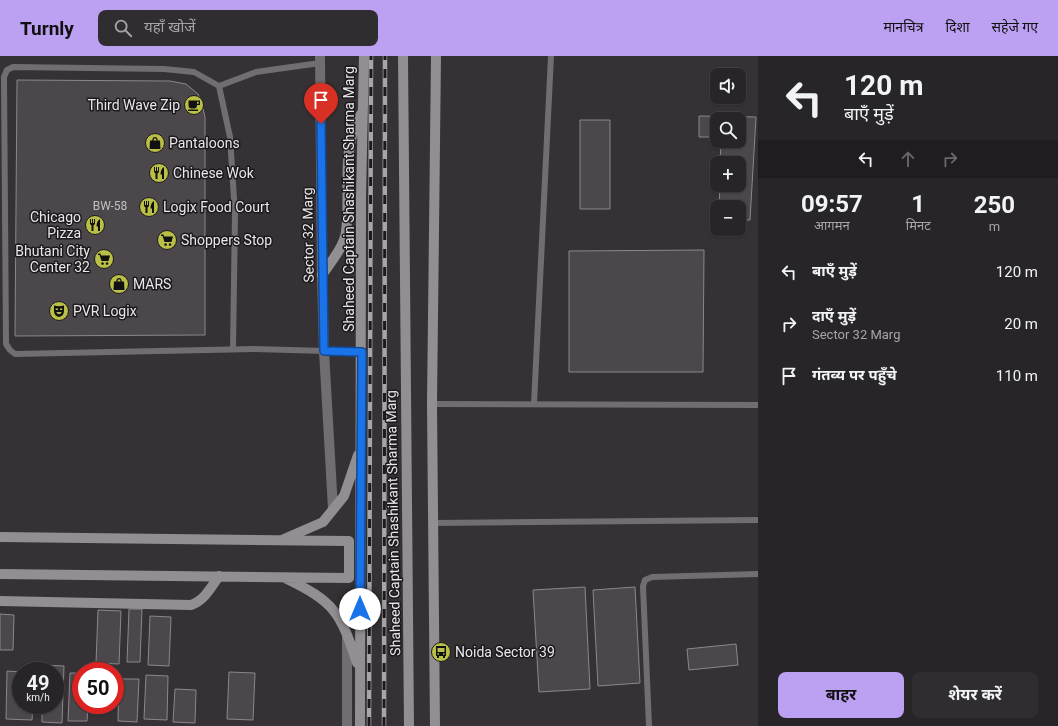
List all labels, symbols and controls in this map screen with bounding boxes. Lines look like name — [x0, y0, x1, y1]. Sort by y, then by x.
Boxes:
search box — [98, 10, 378, 46]
text: Turnly — [20, 17, 74, 40]
icon: search — [112, 17, 134, 39]
text: यहाँ खोजें — [144, 18, 196, 36]
text: मानचित्र — [883, 19, 923, 35]
text: दिशा — [945, 19, 970, 35]
text: सहेजे गए — [992, 19, 1038, 35]
street label: Shaheed Captain Shashikant Sharma Marg — [341, 66, 357, 332]
map controls — [710, 68, 746, 236]
button: sound — [710, 68, 746, 104]
text: 120 m — [844, 69, 923, 102]
icon: left — [778, 72, 830, 124]
pin — [304, 83, 338, 124]
icon: arrive — [310, 89, 332, 111]
cafe icon: Third Wave Zip — [183, 94, 205, 116]
place label: Third Wave Zip — [88, 97, 180, 113]
text: बाएँ मुड़ें — [844, 103, 894, 124]
button: search — [710, 112, 746, 148]
shop icon: Pantaloons — [144, 132, 166, 154]
place label: Pantaloons — [169, 135, 240, 151]
icon: left — [855, 148, 877, 170]
icon: ahead — [897, 148, 919, 170]
icon: right — [939, 148, 961, 170]
button: + — [710, 156, 746, 192]
restaurant icon: Chinese Wok — [148, 162, 170, 184]
place label: Chinese Wok — [173, 165, 255, 181]
street label: Sector 32 Marg — [299, 187, 317, 283]
text: 09:57 — [801, 190, 863, 218]
text: 1 — [911, 190, 925, 218]
text: 250 — [974, 191, 1015, 219]
restaurant icon: Logix Food Court — [138, 196, 160, 218]
house number: BW-58 — [93, 199, 128, 213]
place label: Logix Food Court — [163, 199, 270, 215]
button: − — [710, 200, 746, 236]
place label: Chicago Pizza — [30, 209, 81, 241]
restaurant icon: Chicago Pizza — [84, 214, 106, 236]
text: आगमन — [814, 218, 850, 233]
text: मिनट — [906, 218, 931, 233]
text: m — [989, 219, 1000, 234]
supermarket icon: Shoppers Stop — [156, 229, 178, 251]
place label: Shoppers Stop — [181, 232, 272, 248]
place label: Bhutani City Center 32 — [15, 243, 90, 275]
supermarket icon: Bhutani City Center 32 — [93, 248, 115, 270]
icon: left — [778, 261, 800, 283]
text: बाएँ मुड़ें — [812, 262, 857, 280]
text: 120 m — [996, 263, 1038, 281]
shop icon: MARS — [108, 273, 130, 295]
place label: MARS — [133, 276, 171, 292]
theatre icon: PVR Logix — [48, 300, 70, 322]
place label: PVR Logix — [73, 303, 137, 319]
text: दाएँ मुड़ें — [812, 307, 856, 325]
icon: right — [778, 313, 800, 335]
text: 20 m — [1004, 315, 1038, 333]
text: Sector 32 Marg — [812, 327, 900, 342]
icon: arrive — [778, 365, 800, 387]
text: गंतव्य पर पहुँचे — [812, 366, 897, 384]
text: 110 m — [996, 367, 1038, 385]
street label: Shaheed Captain Shashikant Sharma Marg — [383, 390, 403, 656]
position arrow — [339, 588, 381, 630]
bus stop icon: Noida Sector 39 — [430, 641, 452, 663]
place label: Noida Sector 39 — [455, 644, 555, 660]
speed limit sign: 50 — [72, 662, 124, 714]
text: 49 — [27, 671, 49, 695]
button: बाहर — [778, 672, 904, 718]
button: शेयर करें — [912, 672, 1038, 718]
text: km/h — [26, 692, 50, 703]

